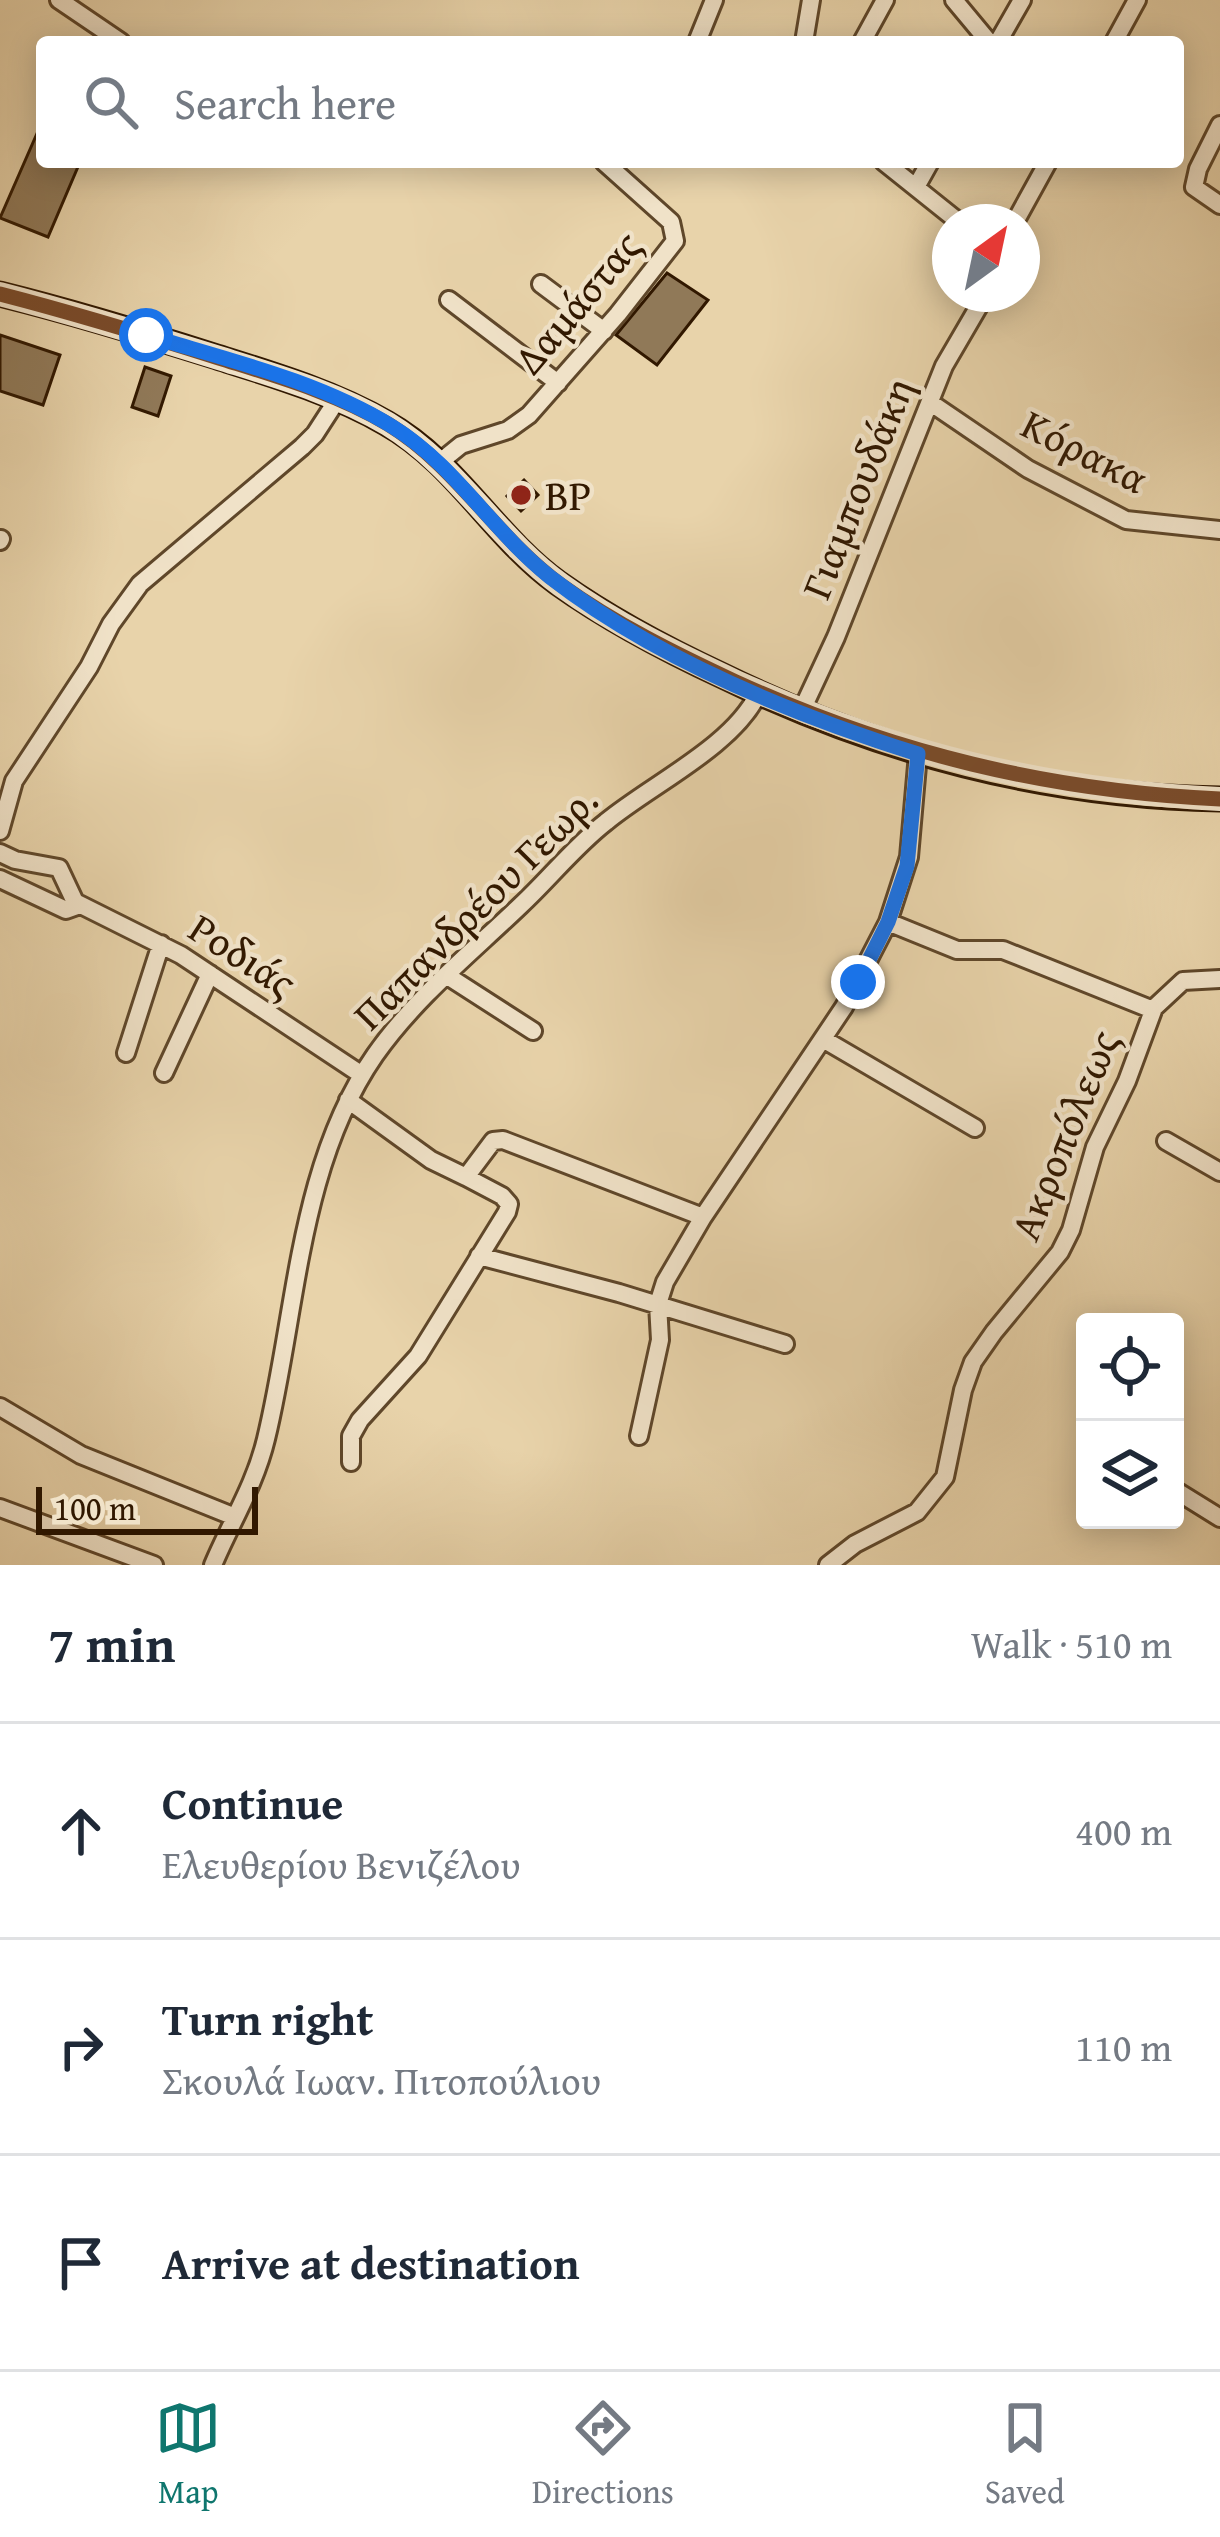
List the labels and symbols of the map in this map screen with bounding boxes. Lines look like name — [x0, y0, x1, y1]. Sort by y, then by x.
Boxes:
north arrow — [932, 204, 1040, 312]
street label: Δαμάστας — [498, 217, 655, 387]
route start — [119, 308, 173, 362]
street label: Γιαμπουδάκη — [784, 368, 929, 608]
street label: Κόρακα — [1011, 393, 1159, 508]
place label: BP — [545, 464, 591, 525]
marker: BP — [508, 482, 534, 508]
street label: Παπανδρέου Γεωρ. — [338, 770, 611, 1043]
street label: Ροδιάς — [178, 897, 309, 1012]
route end — [831, 955, 885, 1009]
street label: Ακροπόλεως — [994, 1020, 1133, 1249]
scale bar — [36, 1481, 258, 1534]

